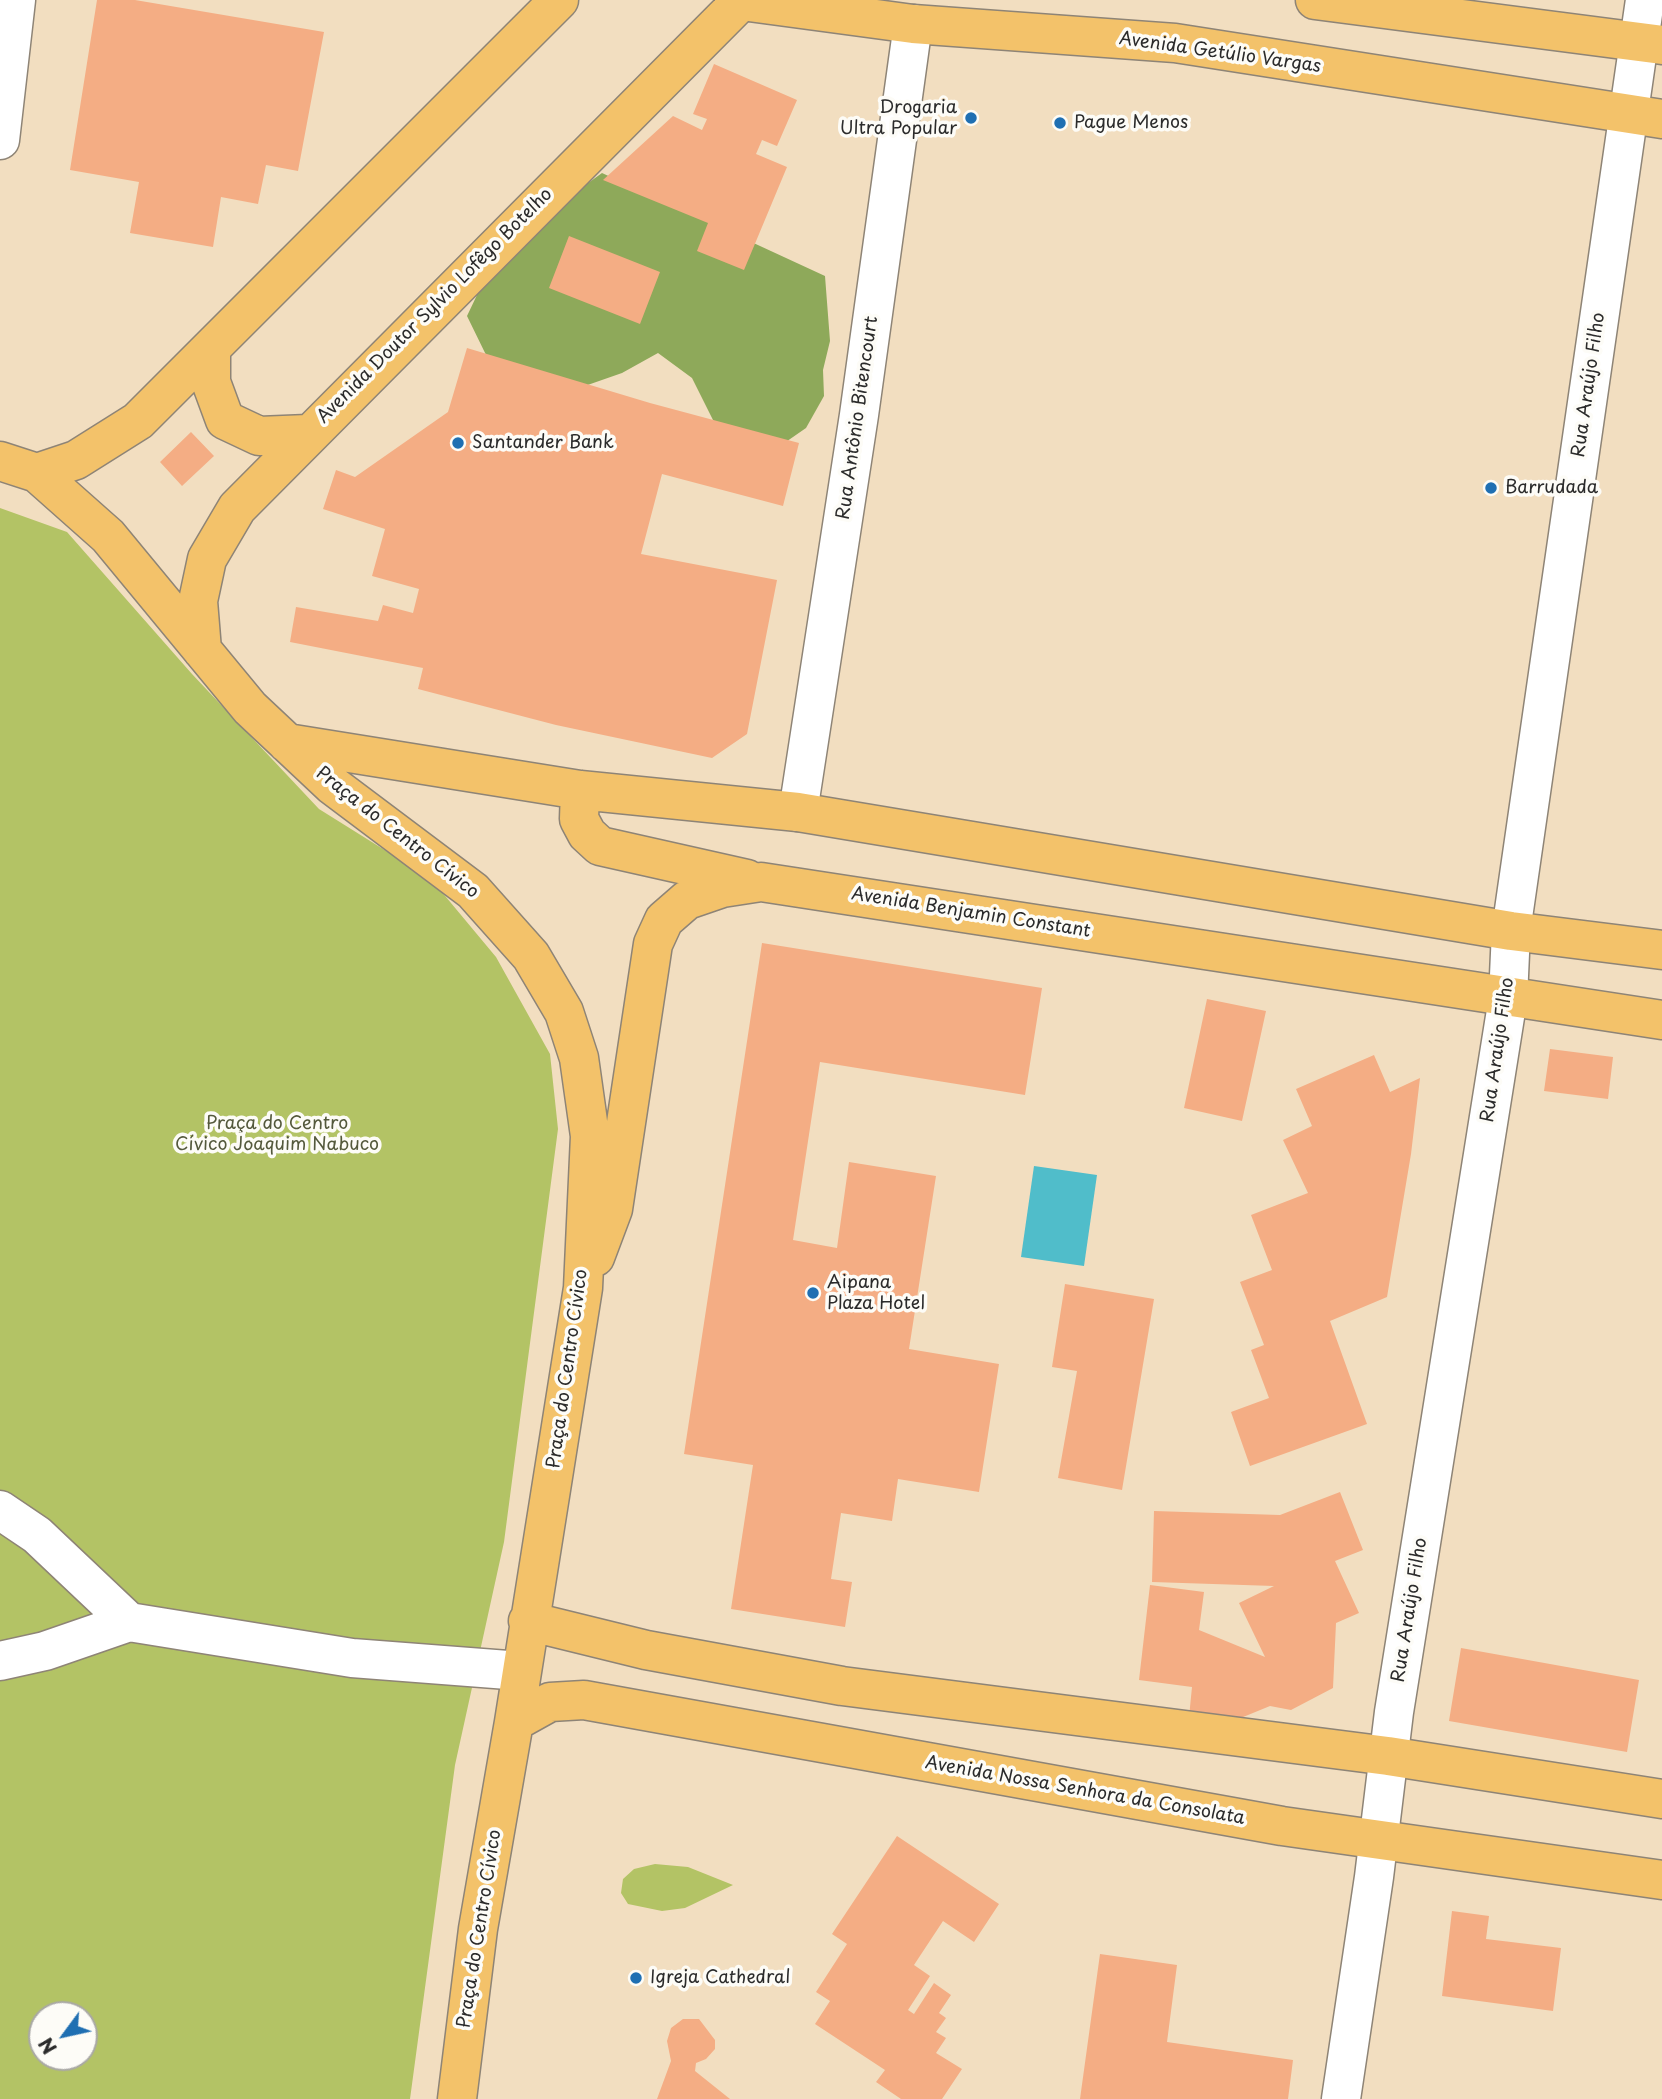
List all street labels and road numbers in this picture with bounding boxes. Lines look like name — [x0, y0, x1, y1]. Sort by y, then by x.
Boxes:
street label: Avenida Getúlio Vargas — [1118, 28, 1322, 78]
street label: Avenida Doutor Sylvio Lofêgo Botelho — [313, 184, 557, 428]
street label: Rua Araújo Filho — [1568, 311, 1610, 459]
street label: Rua Antônio Bitencourt — [833, 315, 883, 521]
street label: Praça do Centro Cívico — [311, 763, 483, 903]
street label: Avenida Benjamin Constant — [850, 883, 1092, 943]
street label: Rua Araújo Filho — [1477, 976, 1519, 1124]
street label: Praça do Centro Cívico — [543, 1268, 593, 1470]
street label: Rua Araújo Filho — [1388, 1536, 1432, 1684]
street label: Avenida Nossa Senhora da Consolata — [923, 1752, 1247, 1830]
street label: Praça do Centro Cívico — [454, 1828, 506, 2030]

